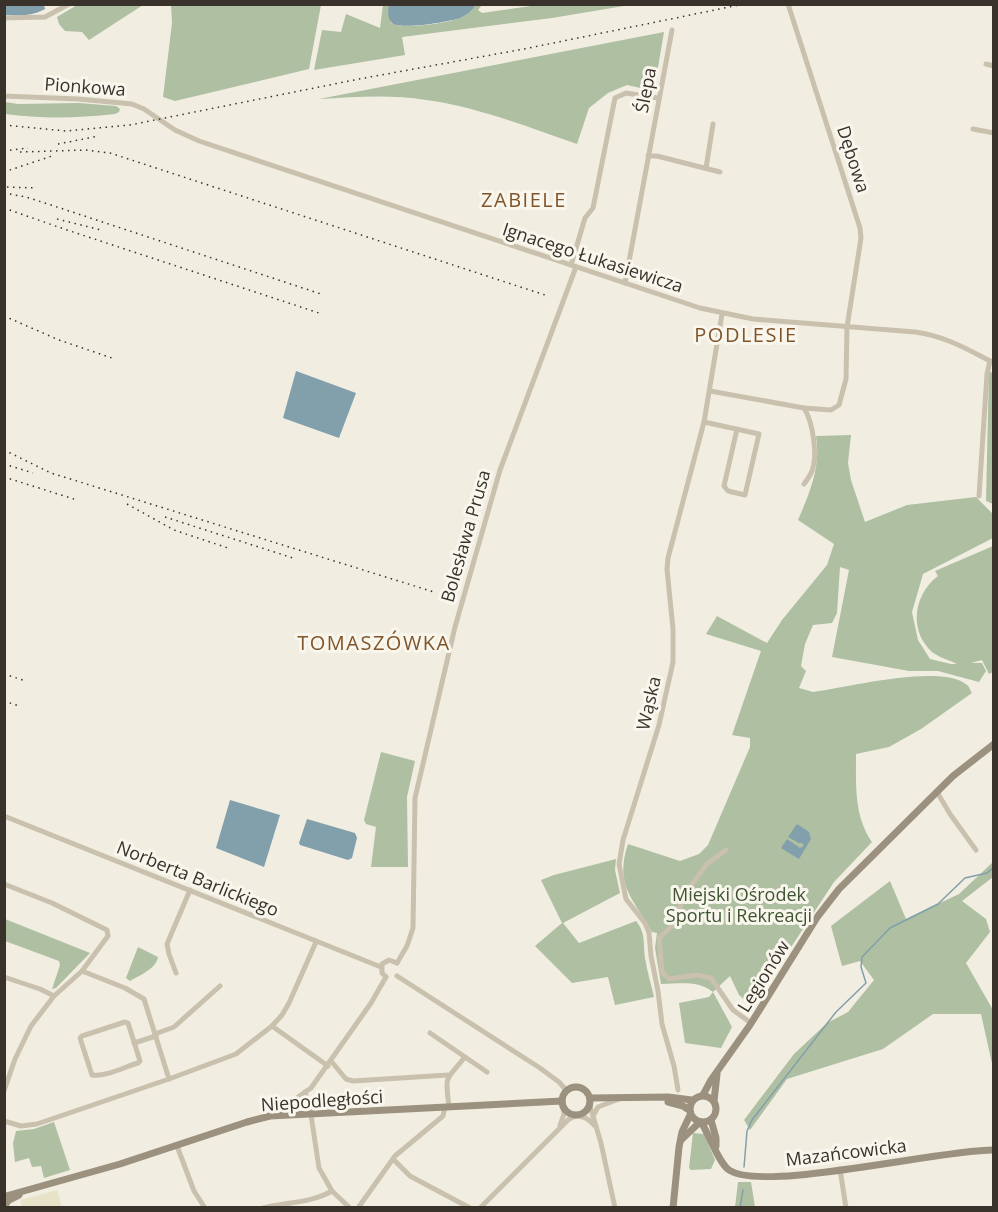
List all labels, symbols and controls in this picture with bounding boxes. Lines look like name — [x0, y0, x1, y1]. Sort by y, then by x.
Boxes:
street label: Ślepa — [629, 65, 661, 115]
street label: Pionkowa — [44, 71, 126, 101]
street label: Dębowa — [832, 122, 876, 196]
district label: ZABIELE — [481, 186, 567, 213]
street label: Ignacego Łukasiewicza — [500, 216, 686, 298]
district label: PODLESIE — [694, 321, 798, 348]
street label: Bolesława Prusa — [435, 467, 495, 605]
district label: TOMASZÓWKA — [297, 629, 451, 656]
street label: Wąska — [630, 674, 666, 732]
street label: Norberta Barlickiego — [113, 835, 283, 921]
park label: Miejski Ośrodek Sportu i Rekreacji — [666, 882, 812, 927]
street label: Legionów — [732, 935, 795, 1016]
street label: Niepodległości — [260, 1084, 384, 1116]
street label: Mazańcowicka — [784, 1133, 908, 1171]

